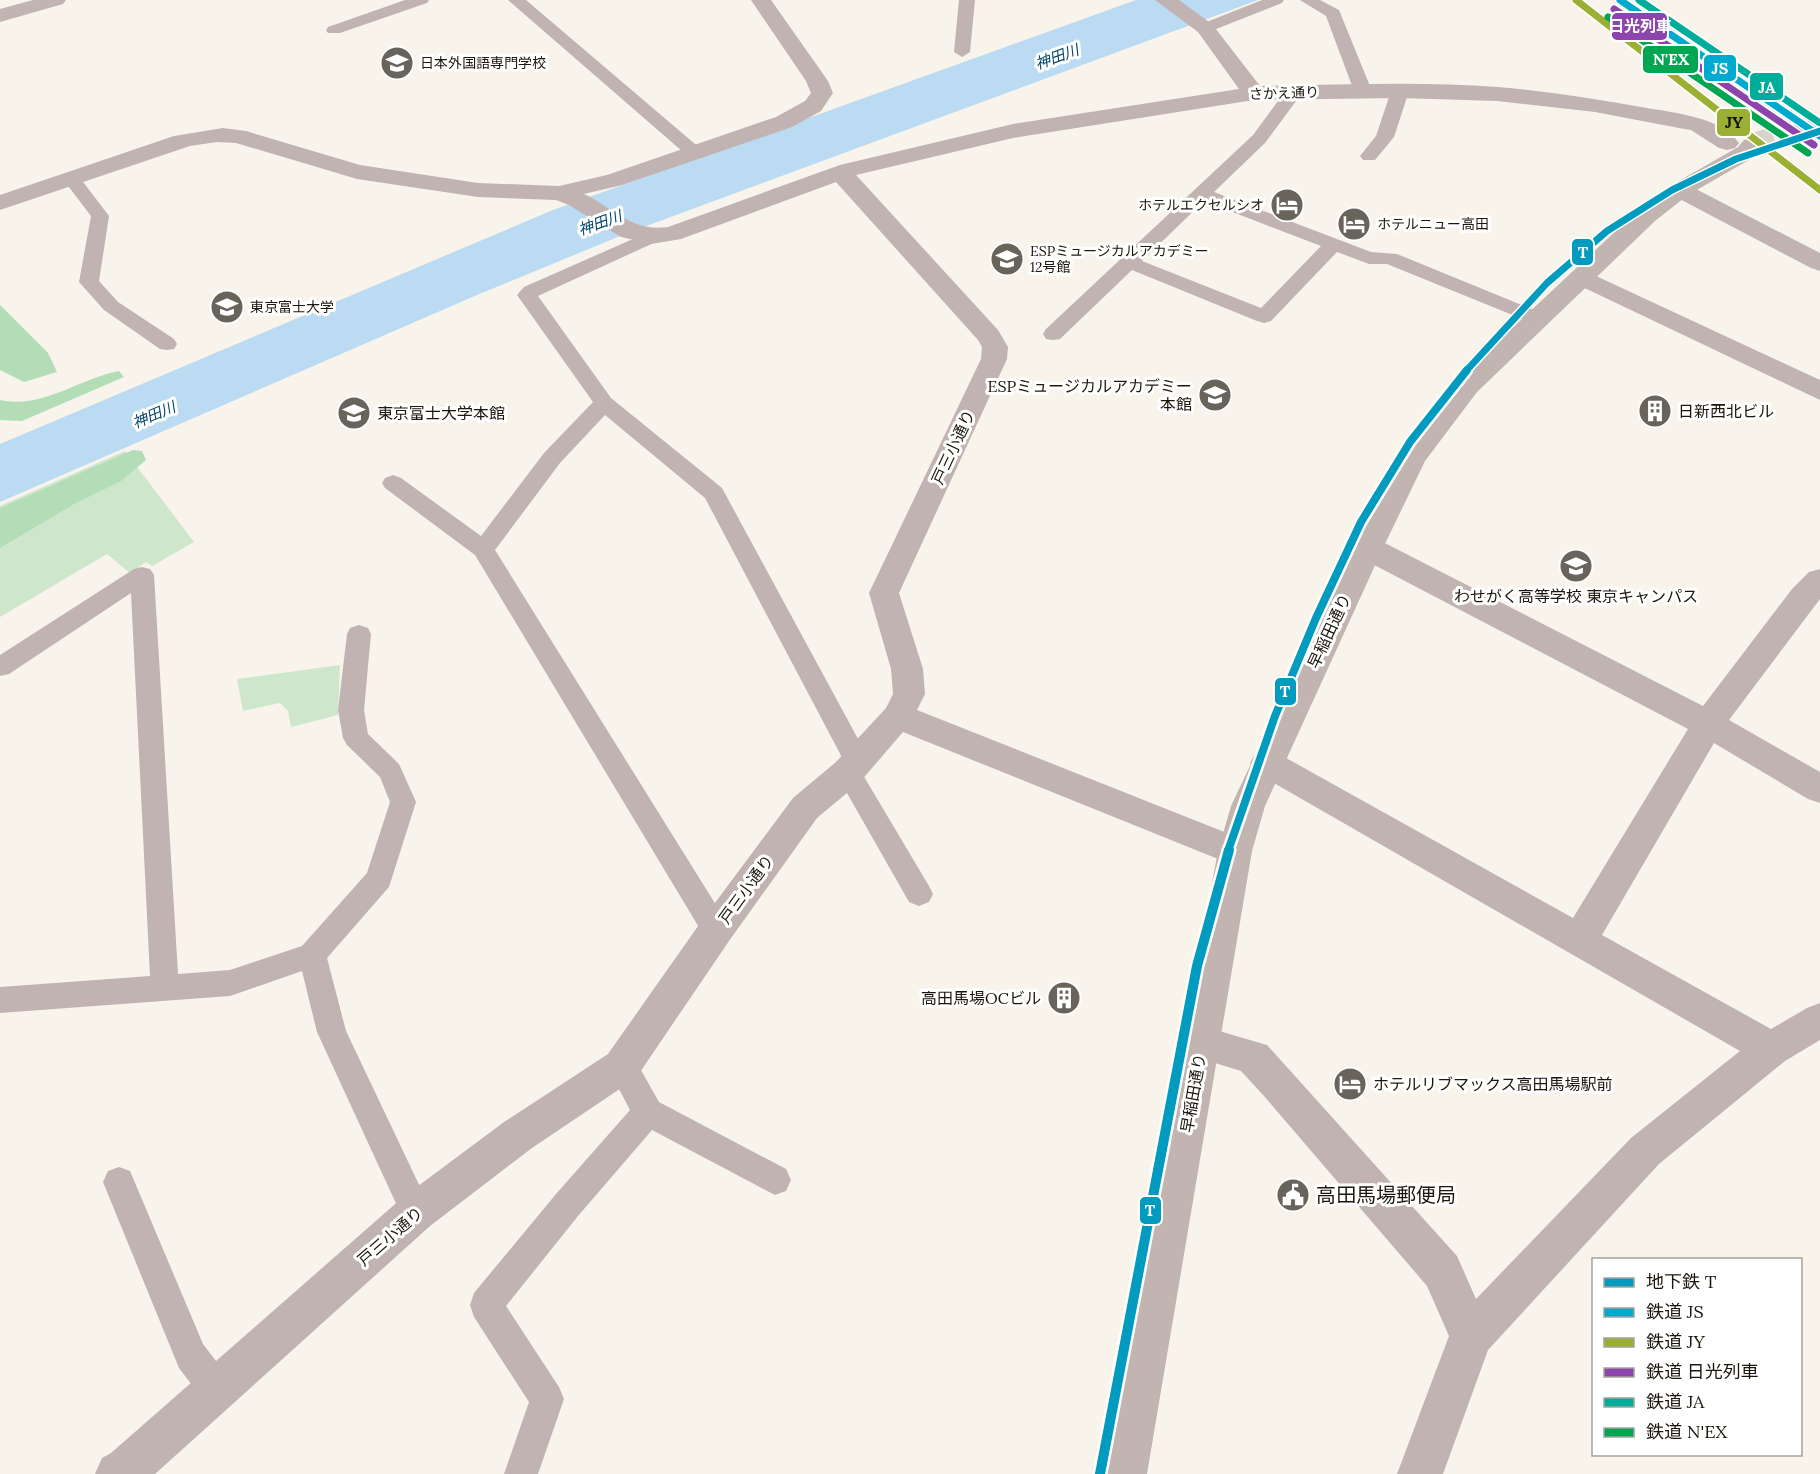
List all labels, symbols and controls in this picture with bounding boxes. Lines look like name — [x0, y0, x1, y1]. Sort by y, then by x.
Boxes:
line badge: 日光列車 — [1611, 12, 1668, 41]
text: 日光列車 — [1608, 16, 1672, 36]
water label: 神田川 — [1032, 39, 1083, 73]
school or university icon: 日本外国語専門学校 — [379, 45, 415, 81]
line badge: N'EX — [1642, 45, 1699, 74]
text: N'EX — [1653, 49, 1690, 69]
place label: 日本外国語専門学校 — [420, 54, 546, 72]
line badge: JS — [1703, 54, 1737, 82]
text: JS — [1712, 58, 1729, 78]
line badge: JA — [1749, 72, 1784, 101]
text: JA — [1758, 77, 1776, 97]
street label: さかえ通り — [1249, 83, 1319, 103]
line badge: JY — [1716, 108, 1751, 137]
text: JY — [1725, 112, 1743, 132]
hotel icon: ホテルエクセルシオ — [1269, 187, 1305, 223]
place label: ホテルエクセルシオ — [1138, 196, 1264, 214]
water label: 神田川 — [575, 205, 626, 239]
hotel icon: ホテルニュー高田 — [1336, 206, 1372, 242]
place label: ホテルニュー高田 — [1377, 215, 1489, 233]
line badge: T — [1571, 238, 1594, 266]
school or university icon: ESPミュージカルアカデミー 12号館 — [989, 241, 1025, 277]
place label: ESPミュージカルアカデミー 12号館 — [1030, 242, 1209, 276]
text: T — [1578, 242, 1589, 262]
school or university icon: 東京富士大学 — [209, 289, 245, 325]
place label: 東京富士大学 — [250, 298, 334, 316]
place label: ESPミュージカルアカデミー 本館 — [988, 376, 1192, 414]
school or university icon: ESPミュージカルアカデミー 本館 — [1197, 377, 1233, 413]
building icon: 日新西北ビル — [1637, 393, 1673, 429]
school or university icon: 東京富士大学本館 — [336, 395, 372, 431]
water label: 神田川 — [129, 396, 180, 432]
place label: 日新西北ビル — [1678, 401, 1774, 421]
place label: 東京富士大学本館 — [377, 403, 505, 423]
street label: 戸三小通り — [927, 407, 979, 487]
school or university icon: わせがく高等学校 東京キャンパス — [1558, 548, 1594, 584]
place label: わせがく高等学校 東京キャンパス — [1454, 586, 1698, 606]
street label: 早稲田通り — [1303, 591, 1355, 671]
line badge: T — [1274, 677, 1297, 706]
text: T — [1280, 681, 1291, 701]
street label: 戸三小通り — [714, 851, 778, 927]
building icon: 高田馬場OCビル — [1046, 980, 1082, 1016]
place label: 高田馬場OCビル — [921, 988, 1041, 1008]
street label: 早稲田通り — [1176, 1052, 1210, 1134]
hotel icon: ホテルリブマックス高田馬場駅前 — [1332, 1066, 1368, 1102]
place label: ホテルリブマックス高田馬場駅前 — [1373, 1074, 1613, 1094]
public building icon: 高田馬場郵便局 — [1275, 1177, 1311, 1213]
place label: 高田馬場郵便局 — [1316, 1182, 1456, 1207]
line badge: T — [1139, 1196, 1162, 1225]
text: T — [1145, 1200, 1156, 1220]
street label: 戸三小通り — [353, 1202, 427, 1270]
legend — [1592, 1258, 1802, 1456]
text: 地下鉄 T — [1646, 1270, 1717, 1293]
text: 鉄道 JS — [1646, 1300, 1704, 1323]
text: 鉄道 JY — [1646, 1330, 1705, 1353]
text: 鉄道 日光列車 — [1646, 1360, 1759, 1383]
text: 鉄道 JA — [1646, 1390, 1705, 1413]
text: 鉄道 N'EX — [1646, 1420, 1727, 1443]

